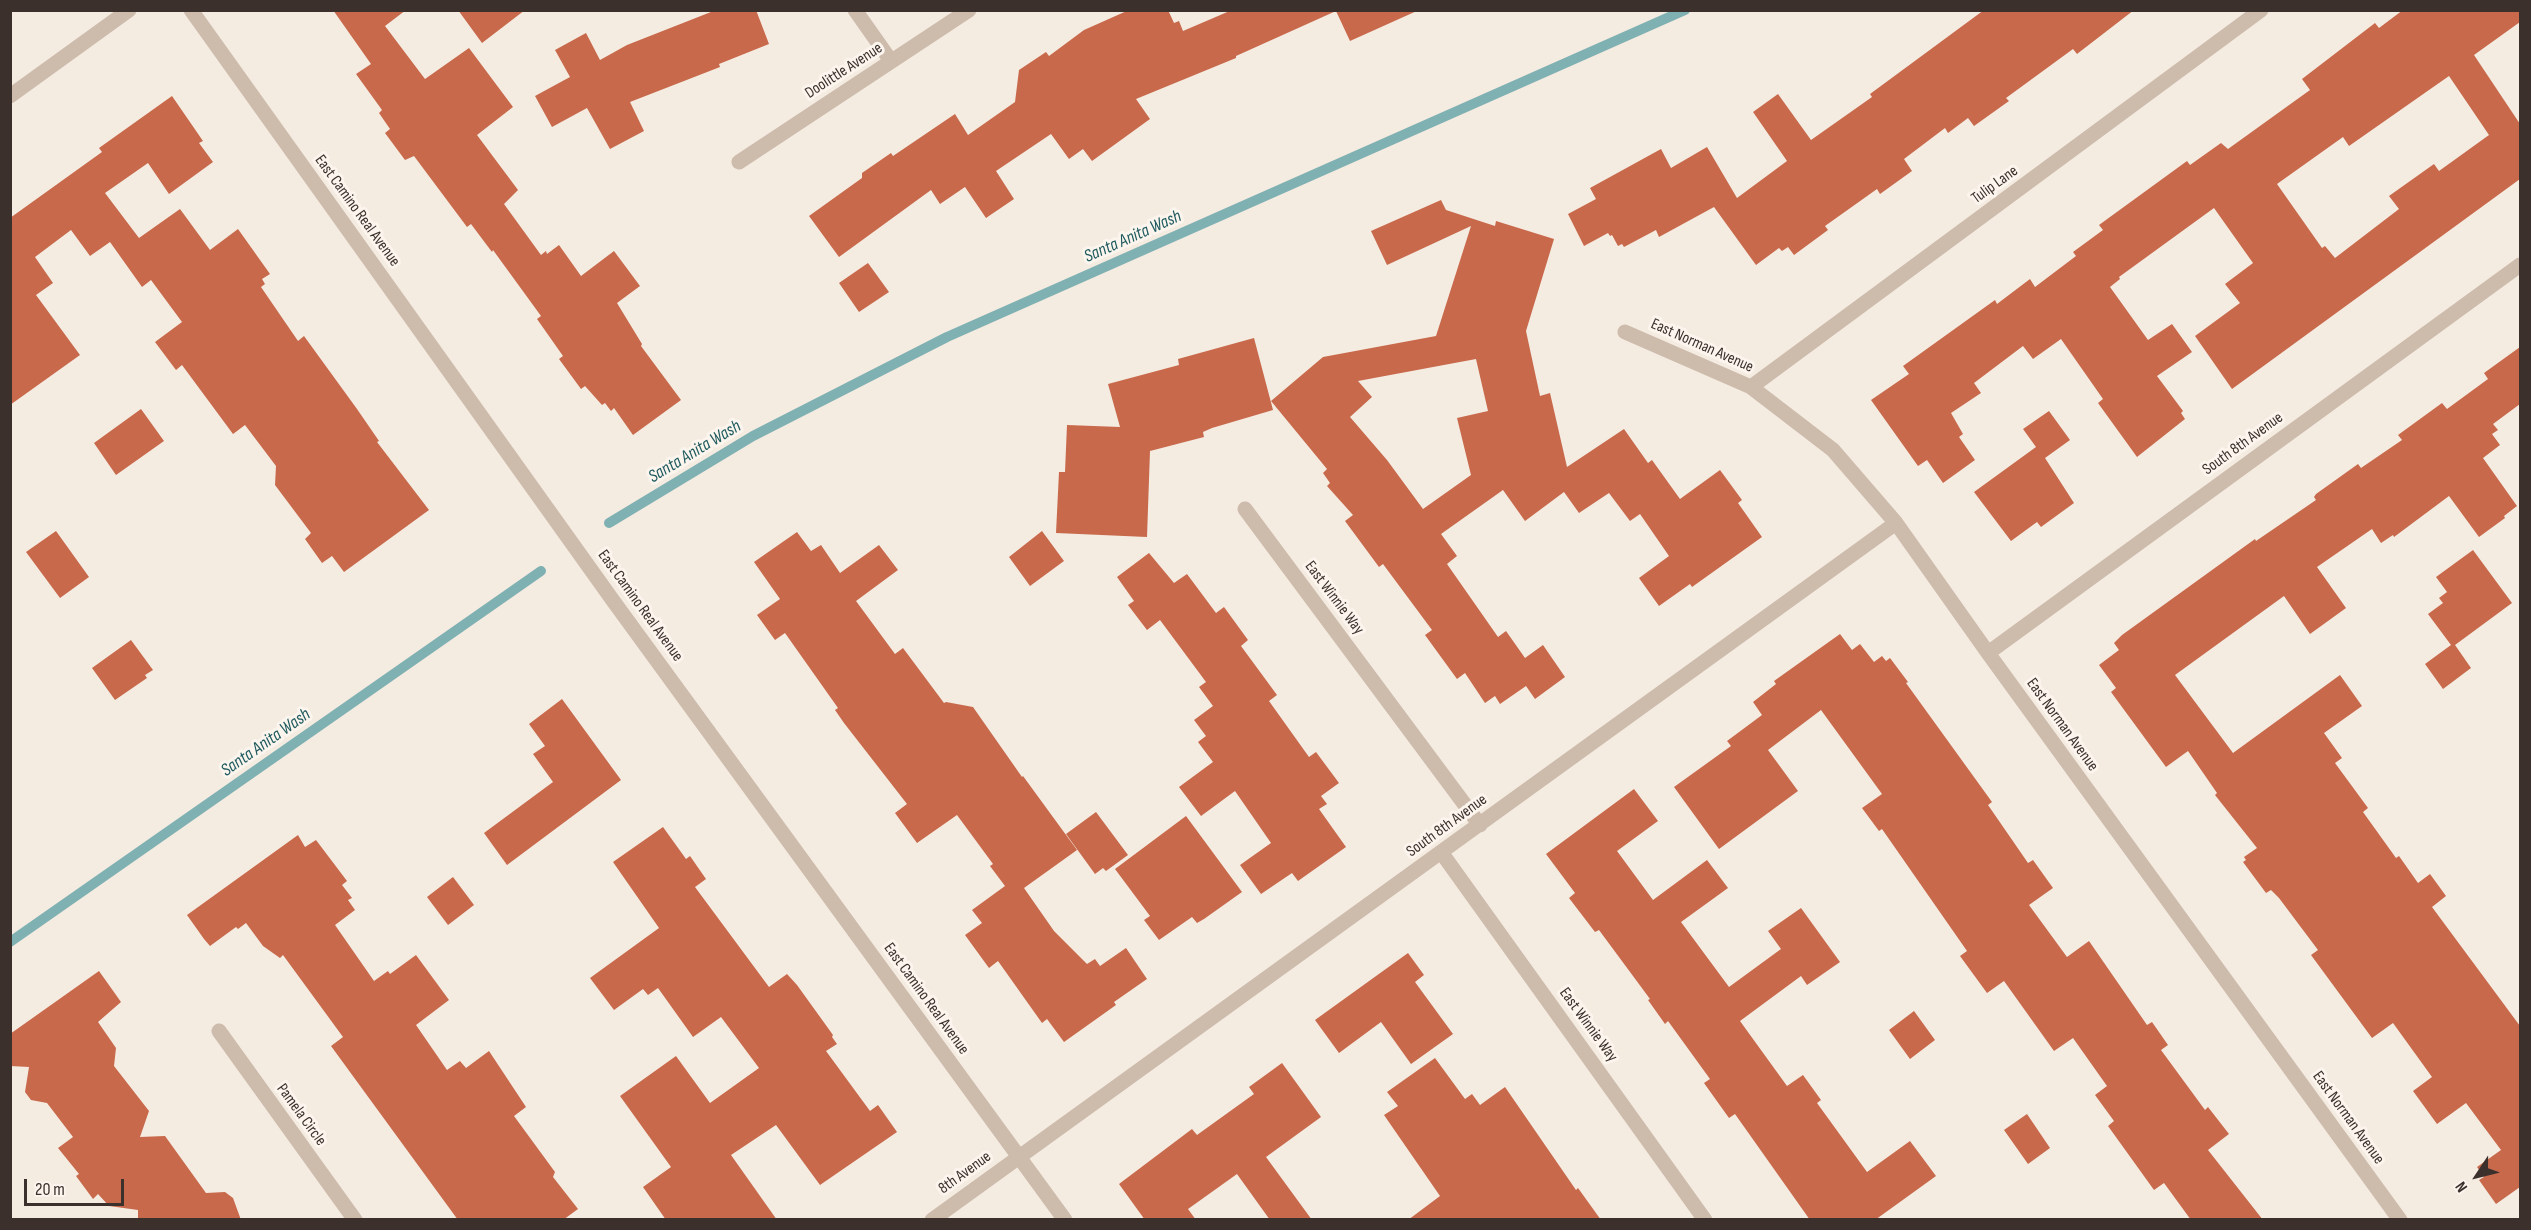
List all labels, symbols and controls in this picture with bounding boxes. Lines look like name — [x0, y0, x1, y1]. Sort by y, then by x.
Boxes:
street label: Doolittle Avenue — [802, 39, 886, 103]
street label: East Camino Real Avenue — [310, 152, 404, 270]
street label: Tulip Lane — [1968, 162, 2022, 208]
water label: Santa Anita Wash — [1081, 206, 1185, 268]
street label: East Norman Avenue — [1648, 315, 1756, 377]
street label: South 8th Avenue — [2199, 408, 2287, 480]
water label: Santa Anita Wash — [645, 416, 745, 488]
street label: East Camino Real Avenue — [593, 547, 687, 665]
street label: East Winnie Way — [1300, 558, 1368, 638]
street label: East Norman Avenue — [2022, 675, 2102, 775]
water label: Santa Anita Wash — [217, 704, 315, 782]
street label: South 8th Avenue — [1403, 790, 1491, 862]
street label: East Camino Real Avenue — [879, 940, 973, 1058]
street label: East Winnie Way — [1555, 984, 1621, 1066]
street label: East Norman Avenue — [2308, 1068, 2388, 1168]
street label: Pamela Circle — [272, 1080, 330, 1150]
north arrow — [2447, 1146, 2507, 1206]
street label: 8th Avenue — [935, 1147, 995, 1199]
scale bar — [27, 1167, 128, 1205]
text: N — [2452, 1178, 2472, 1196]
text: 20 m — [35, 1179, 65, 1200]

